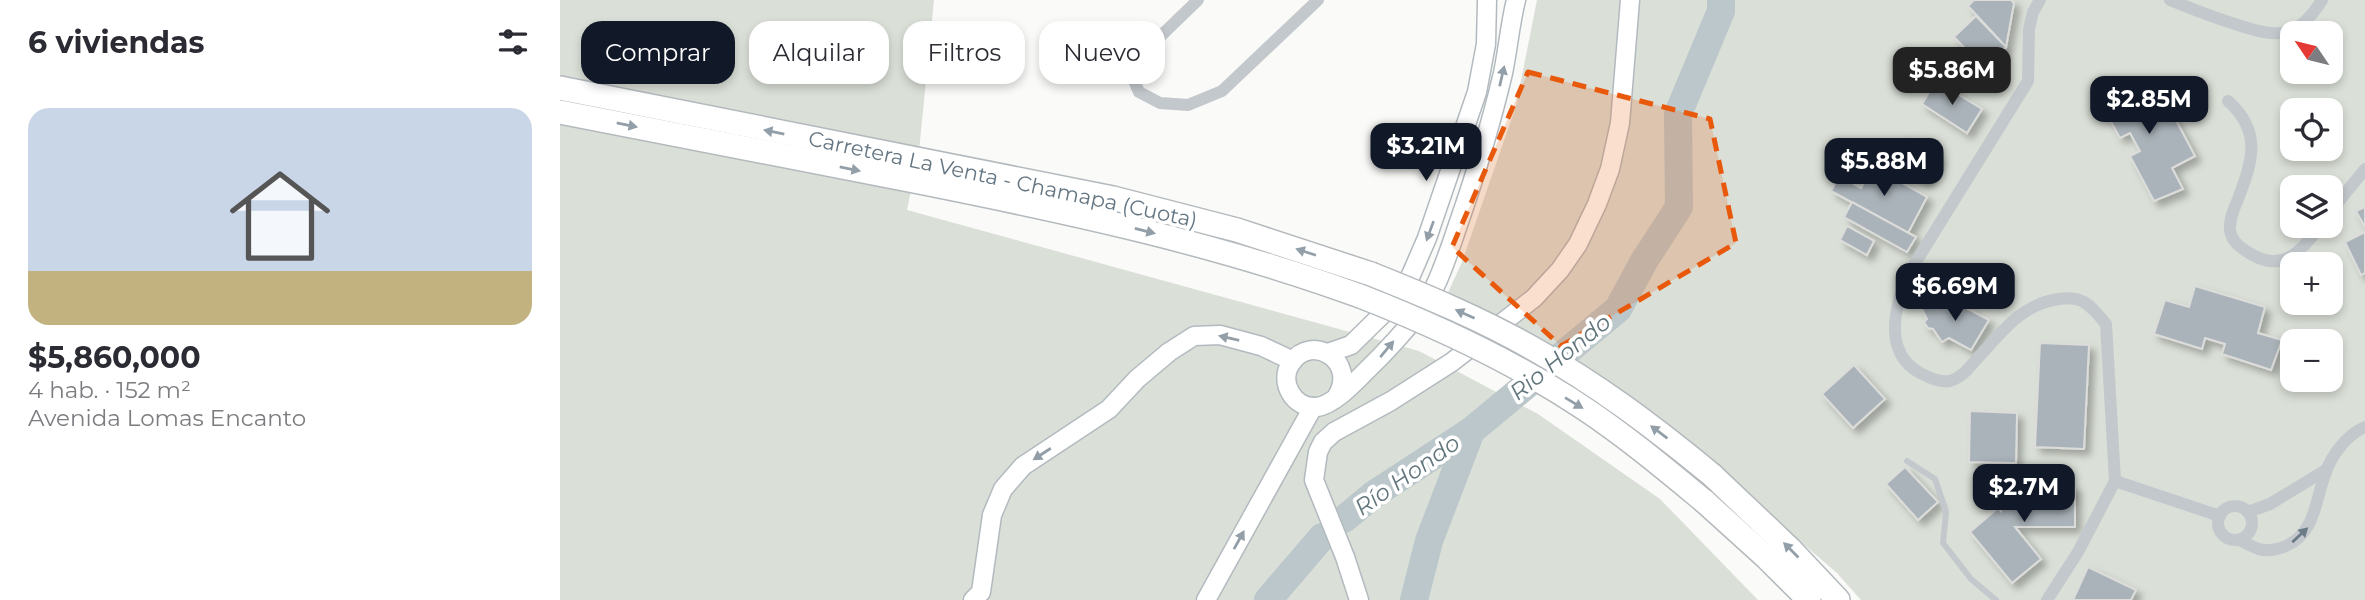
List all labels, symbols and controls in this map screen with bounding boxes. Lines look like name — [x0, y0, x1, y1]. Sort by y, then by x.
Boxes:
chip: Comprar — [581, 21, 735, 84]
chip: Alquilar — [749, 21, 889, 84]
chip: Filtros — [903, 21, 1025, 84]
chip: Nuevo — [1039, 21, 1165, 84]
north arrow — [2280, 21, 2343, 84]
map controls — [2280, 21, 2343, 392]
icon: filters — [494, 23, 532, 61]
text: 6 viviendas — [28, 24, 205, 61]
pin: $5.86M — [1895, 48, 2009, 107]
text: $5.86M — [1909, 56, 1995, 84]
one-way arrow — [1496, 65, 1507, 87]
pin: $2.85M — [2092, 76, 2206, 136]
text: $2.85M — [2106, 85, 2192, 113]
button: locate — [2280, 98, 2343, 161]
one-way arrow — [616, 120, 638, 131]
pin: $3.21M — [1369, 124, 1483, 183]
one-way arrow — [763, 126, 785, 137]
street label: Carretera La Venta - Chamapa (Cuota) — [806, 126, 1200, 232]
text: $3.21M — [1386, 132, 1466, 160]
pin: $5.88M — [1827, 138, 1941, 198]
text: $5.88M — [1841, 147, 1927, 175]
icon: home — [217, 153, 343, 279]
one-way arrow — [839, 163, 861, 174]
button: layers — [2280, 175, 2343, 238]
one-way arrow — [1424, 221, 1435, 242]
one-way arrow — [1134, 226, 1156, 237]
one-way arrow — [1296, 247, 1317, 257]
button: + — [2280, 252, 2343, 315]
pin: $6.69M — [1898, 264, 2012, 323]
text: $6.69M — [1912, 272, 1998, 300]
one-way arrow — [1455, 308, 1475, 320]
water label: Rio Hondo — [1504, 308, 1616, 406]
button: − — [2280, 329, 2343, 392]
one-way arrow — [1217, 332, 1239, 343]
text: $5,860,000 — [28, 339, 201, 376]
one-way arrow — [1379, 341, 1394, 358]
text: 4 hab. · 152 m² — [28, 376, 191, 404]
one-way arrow — [1565, 396, 1584, 409]
text: Avenida Lomas Encanto — [28, 404, 306, 432]
one-way arrow — [1649, 425, 1668, 439]
water label: Río Hondo — [1349, 429, 1465, 521]
one-way arrow — [1033, 447, 1052, 460]
pin: $2.7M — [1975, 464, 2073, 524]
text: $2.7M — [1989, 473, 2059, 501]
one-way arrow — [2291, 528, 2308, 544]
one-way arrow — [1233, 531, 1245, 550]
one-way arrow — [1782, 542, 1799, 559]

